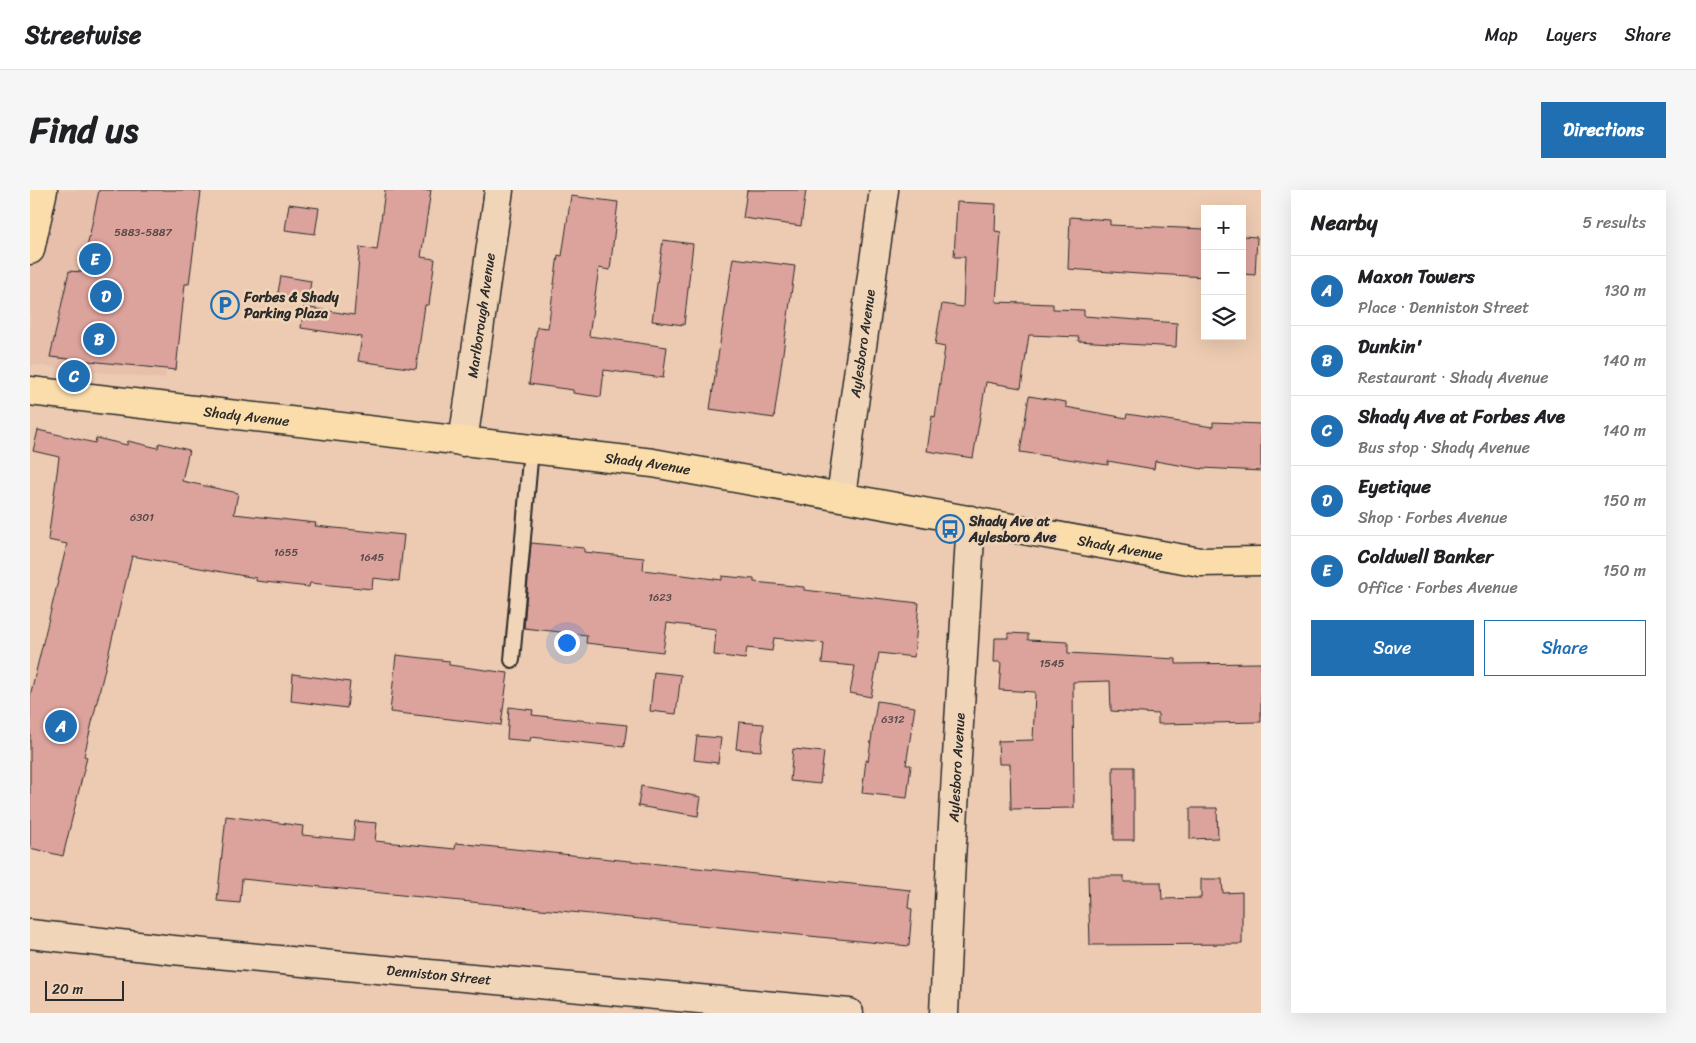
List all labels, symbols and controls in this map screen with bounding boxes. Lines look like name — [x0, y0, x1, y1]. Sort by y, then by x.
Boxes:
text: Streetwise — [25, 14, 141, 56]
text: Map — [1485, 19, 1518, 51]
text: Layers — [1546, 19, 1597, 51]
text: Share — [1625, 19, 1671, 51]
text: Find us — [30, 99, 138, 161]
button: Directions — [1541, 102, 1666, 158]
text: Nearby — [1311, 204, 1377, 242]
map controls — [1201, 205, 1246, 340]
button: + — [1201, 205, 1246, 250]
text: 5 results — [1582, 208, 1646, 237]
house number: 5883-5887 — [114, 223, 172, 242]
pin: E — [79, 240, 111, 278]
button: − — [1201, 250, 1246, 295]
street label: Marlborough Avenue — [460, 251, 503, 380]
text: Maxon Towers — [1358, 260, 1475, 293]
text: A — [1322, 276, 1332, 305]
text: 130 m — [1604, 276, 1646, 305]
pin: D — [90, 277, 122, 315]
place label: Forbes & Shady Parking Plaza — [243, 285, 340, 326]
street label: Aylesboro Avenue — [843, 287, 883, 400]
parking icon: Forbes & Shady Parking Plaza — [210, 290, 240, 320]
text: Place · Denniston Street — [1358, 293, 1529, 322]
button: layers — [1201, 295, 1246, 340]
pin: B — [83, 320, 115, 358]
text: Dunkin' — [1358, 330, 1423, 363]
text: B — [1322, 346, 1332, 375]
text: 140 m — [1603, 346, 1646, 375]
pin: C — [58, 357, 90, 395]
text: Restaurant · Shady Avenue — [1358, 363, 1549, 392]
street label: Shady Avenue — [202, 399, 291, 434]
text: Shady Ave at Forbes Ave — [1358, 400, 1565, 433]
text: C — [1322, 416, 1332, 445]
text: 140 m — [1603, 416, 1646, 445]
text: Bus stop · Shady Avenue — [1358, 433, 1530, 462]
street label: Shady Avenue — [603, 446, 693, 483]
text: Eyetique — [1358, 470, 1431, 503]
text: D — [1322, 486, 1332, 515]
text: 150 m — [1603, 486, 1646, 515]
text: Shop · Forbes Avenue — [1358, 503, 1508, 532]
house number: 6301 — [130, 508, 154, 527]
place label: Shady Ave at Aylesboro Ave — [968, 509, 1057, 550]
bus stop icon: Shady Ave at Aylesboro Ave — [935, 514, 965, 544]
street label: Shady Avenue — [1075, 528, 1165, 568]
text: Coldwell Banker — [1358, 540, 1493, 573]
house number: 1655 — [274, 543, 298, 562]
house number: 1645 — [360, 548, 385, 567]
text: E — [1323, 556, 1331, 585]
text: 150 m — [1603, 556, 1646, 585]
text: Office · Forbes Avenue — [1358, 573, 1518, 602]
house number: 1623 — [648, 588, 672, 607]
button: Save — [1311, 620, 1474, 676]
button: Share — [1484, 620, 1646, 676]
your location — [554, 630, 580, 656]
house number: 1545 — [1039, 654, 1065, 673]
pin: A — [45, 707, 77, 745]
house number: 6312 — [881, 710, 905, 729]
street label: Aylesboro Avenue — [941, 712, 973, 824]
street label: Denniston Street — [385, 958, 492, 993]
text: 20 m — [52, 977, 83, 1002]
scale bar — [45, 978, 124, 1001]

